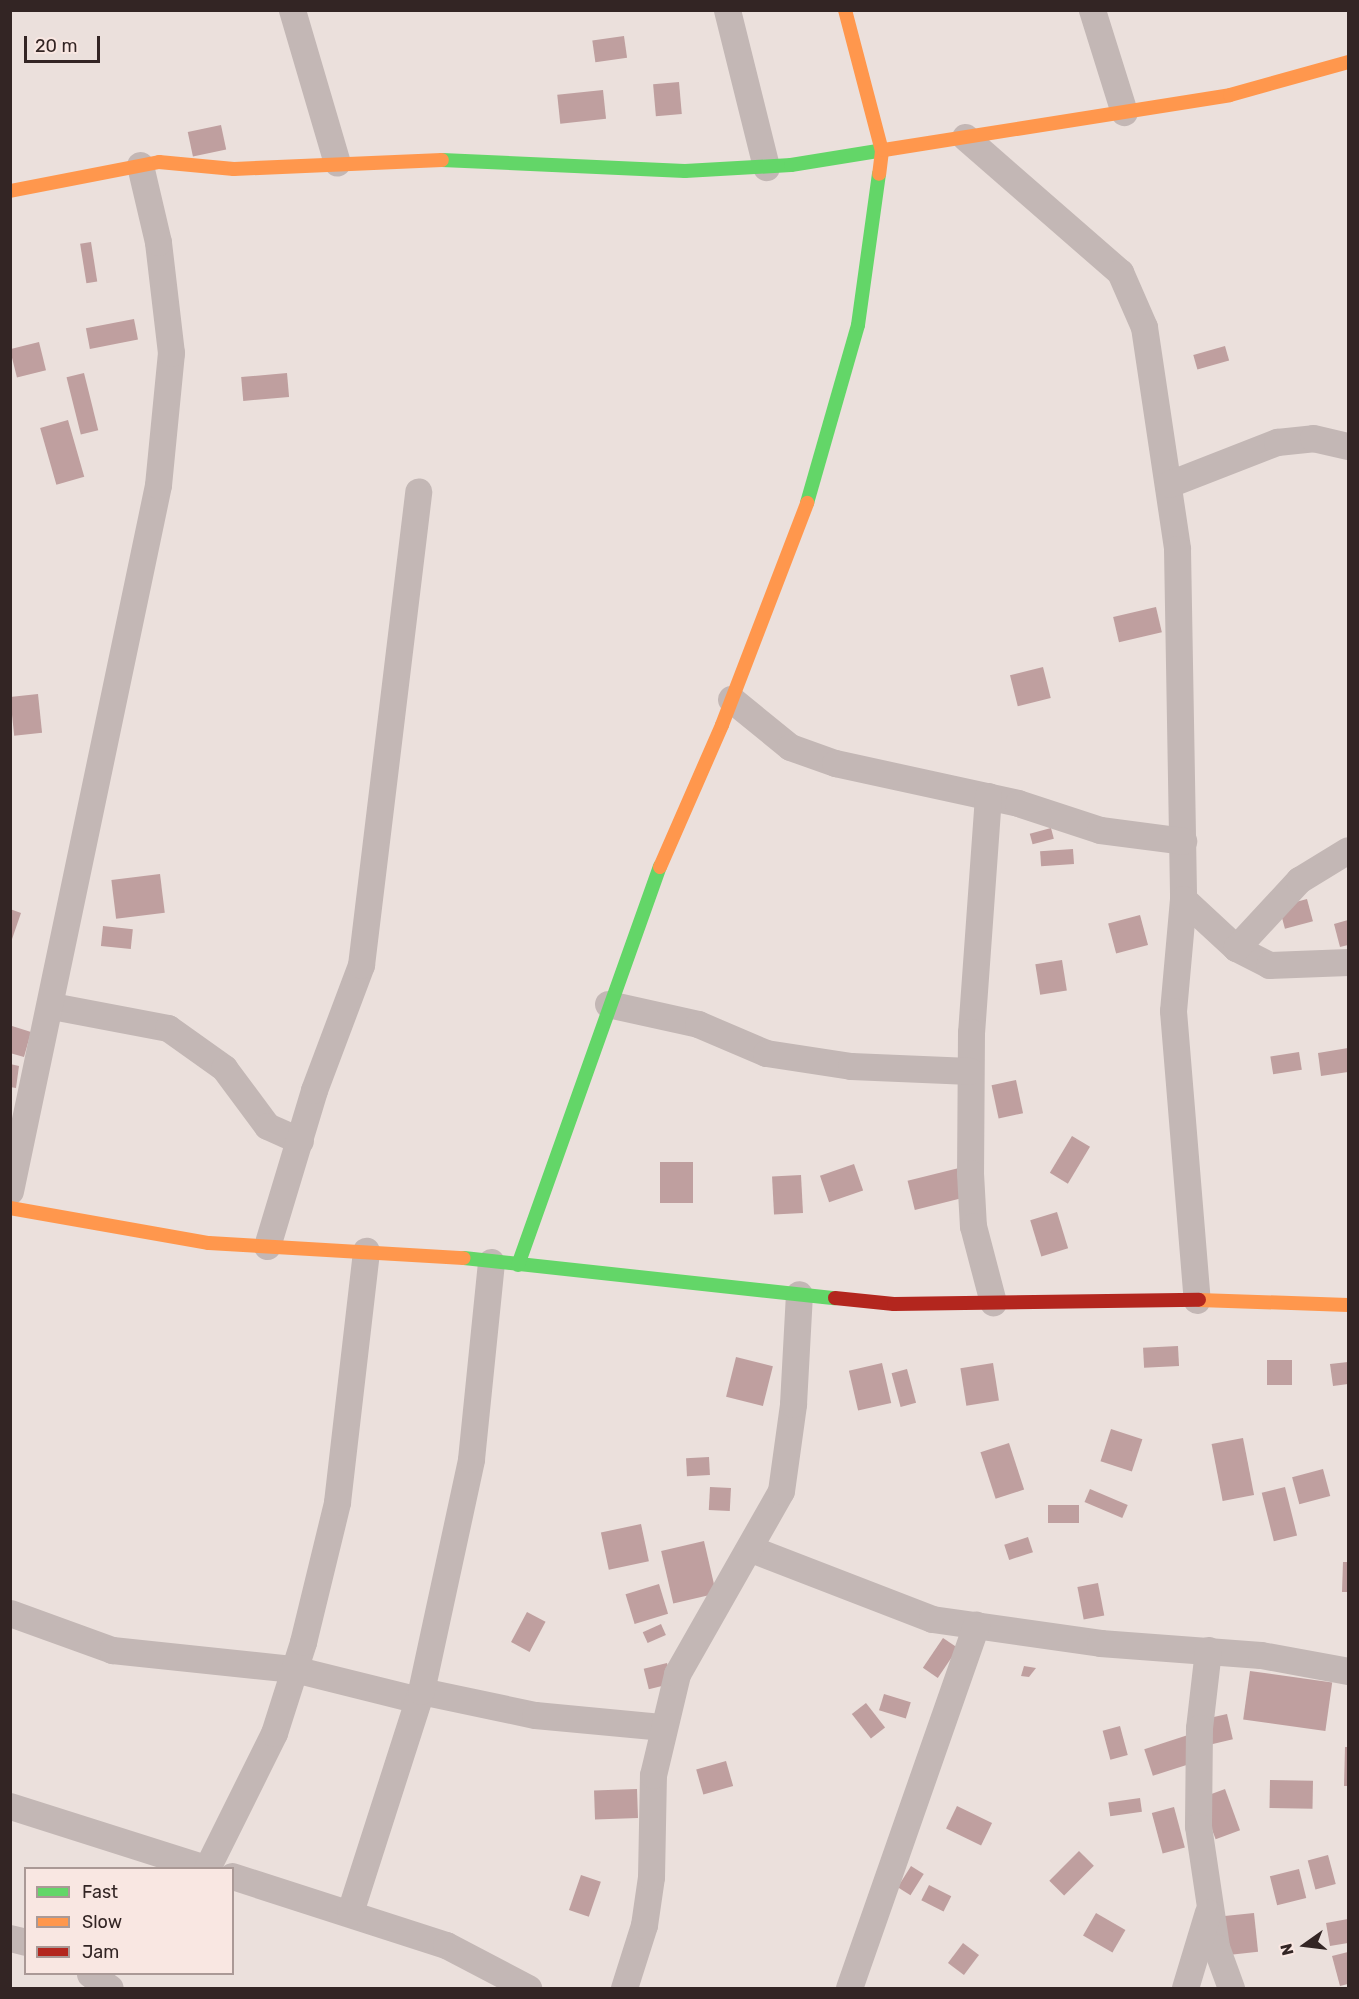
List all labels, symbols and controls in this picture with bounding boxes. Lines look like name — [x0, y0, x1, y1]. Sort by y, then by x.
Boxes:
scale bar — [27, 24, 104, 62]
text: 20 m — [35, 35, 77, 57]
legend — [24, 1867, 234, 1975]
text: Fast — [82, 1881, 118, 1903]
text: Slow — [82, 1911, 122, 1933]
north arrow — [1275, 1915, 1335, 1975]
text: Jam — [82, 1941, 119, 1963]
text: N — [1276, 1942, 1298, 1957]

